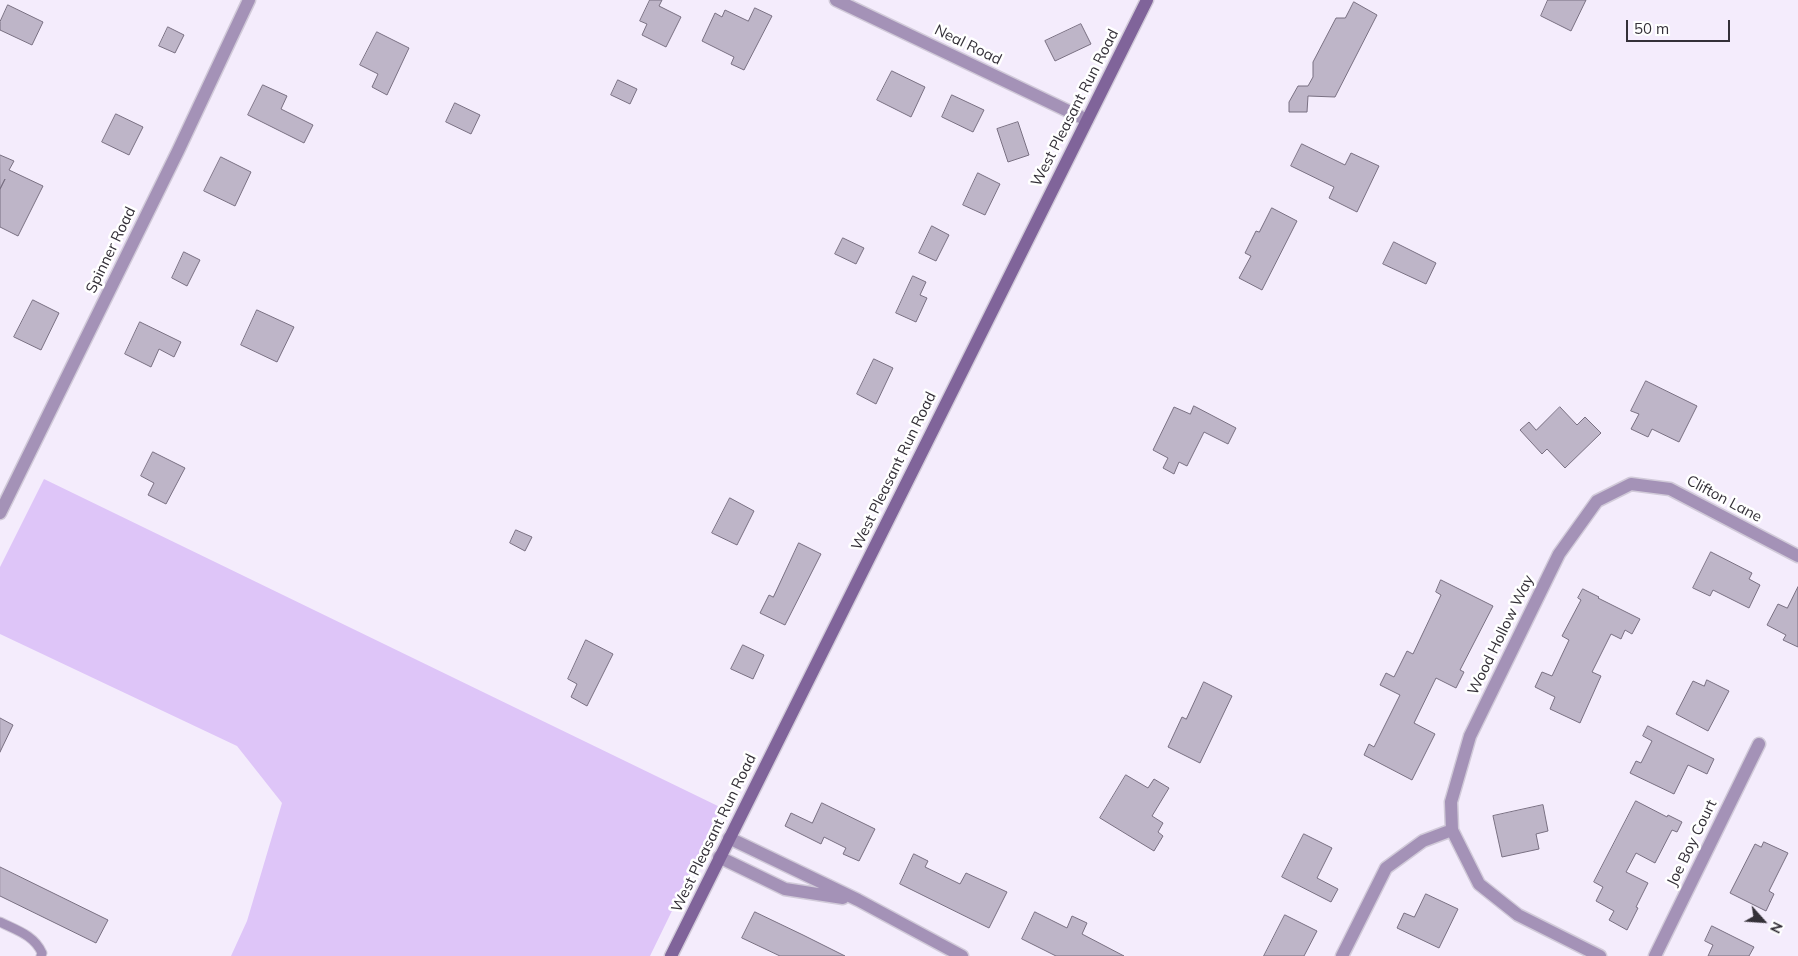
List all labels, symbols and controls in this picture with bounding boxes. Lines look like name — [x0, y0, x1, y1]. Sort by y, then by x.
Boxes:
scale bar — [1628, 10, 1732, 42]
text: 50 m — [1634, 19, 1669, 38]
street label: Neal Road — [931, 21, 1005, 69]
street label: West Pleasant Run Road — [1028, 26, 1122, 190]
street label: Spinner Road — [82, 204, 140, 296]
street label: West Pleasant Run Road — [848, 389, 940, 553]
street label: Clifton Lane — [1683, 472, 1765, 526]
street label: Wood Hollow Way — [1464, 572, 1538, 698]
street label: West Pleasant Run Road — [668, 751, 760, 915]
street label: Joe Boy Court — [1663, 797, 1721, 889]
north arrow — [1738, 896, 1788, 946]
text: N — [1766, 919, 1787, 936]

